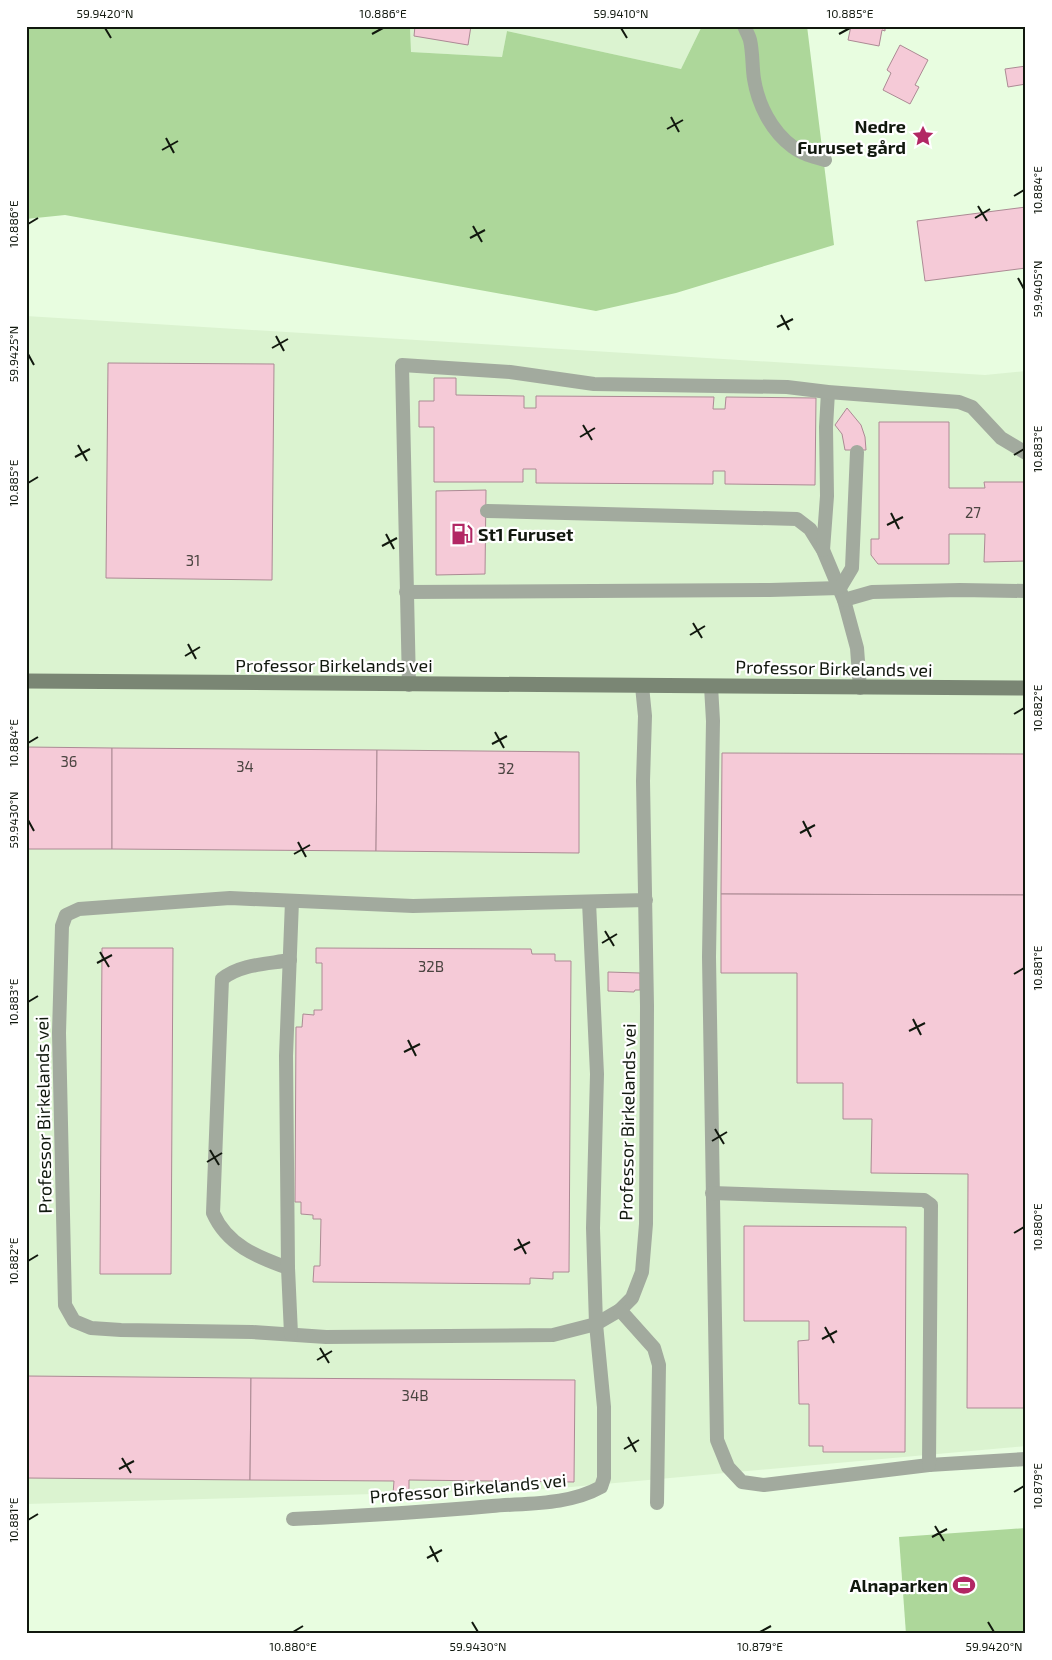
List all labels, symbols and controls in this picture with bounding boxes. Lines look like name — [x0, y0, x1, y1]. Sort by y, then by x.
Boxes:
text: 59.9420°N — [76, 6, 134, 20]
text: 10.886°E — [359, 6, 407, 20]
text: 59.9410°N — [593, 6, 649, 20]
text: 10.885°E — [827, 6, 874, 20]
place label: Nedre Furuset gård — [797, 115, 906, 158]
place icon: Nedre Furuset gård — [910, 123, 936, 149]
text: 10.884°E — [1030, 166, 1044, 214]
text: 10.886°E — [6, 200, 20, 248]
text: 59.9405°N — [1030, 261, 1044, 317]
text: 59.9425°N — [6, 326, 20, 382]
text: 10.883°E — [1030, 425, 1044, 473]
text: 10.885°E — [6, 459, 20, 506]
house number: 27 — [965, 503, 981, 521]
fuel station icon: St1 Furuset — [449, 521, 475, 547]
place label: St1 Furuset — [478, 523, 574, 545]
house number: 31 — [186, 551, 200, 569]
street label: Professor Birkelands vei — [235, 654, 433, 676]
street label: Professor Birkelands vei — [735, 655, 933, 681]
text: 10.882°E — [1030, 684, 1044, 732]
text: 10.884°E — [6, 719, 20, 767]
house number: 36 — [61, 752, 77, 770]
house number: 34 — [236, 757, 254, 775]
house number: 32 — [498, 759, 514, 777]
text: 59.9430°N — [6, 791, 20, 849]
text: 10.881°E — [1030, 945, 1044, 991]
house number: 32B — [418, 957, 444, 975]
text: 10.883°E — [6, 978, 20, 1026]
street label: Professor Birkelands vei — [30, 1016, 56, 1214]
street label: Professor Birkelands vei — [614, 1023, 640, 1221]
text: 10.880°E — [1030, 1203, 1044, 1251]
text: 10.882°E — [6, 1237, 20, 1285]
house number: 34B — [402, 1386, 428, 1404]
text: 10.879°E — [1030, 1463, 1044, 1509]
street label: Professor Birkelands vei — [369, 1468, 567, 1508]
text: 10.881°E — [6, 1497, 20, 1543]
sports icon: Alnaparken — [951, 1572, 977, 1598]
place label: Alnaparken — [850, 1574, 948, 1596]
text: 10.880°E — [269, 1639, 317, 1653]
text: 59.9430°N — [449, 1639, 507, 1653]
text: 10.879°E — [737, 1639, 783, 1653]
text: 59.9420°N — [965, 1639, 1023, 1653]

